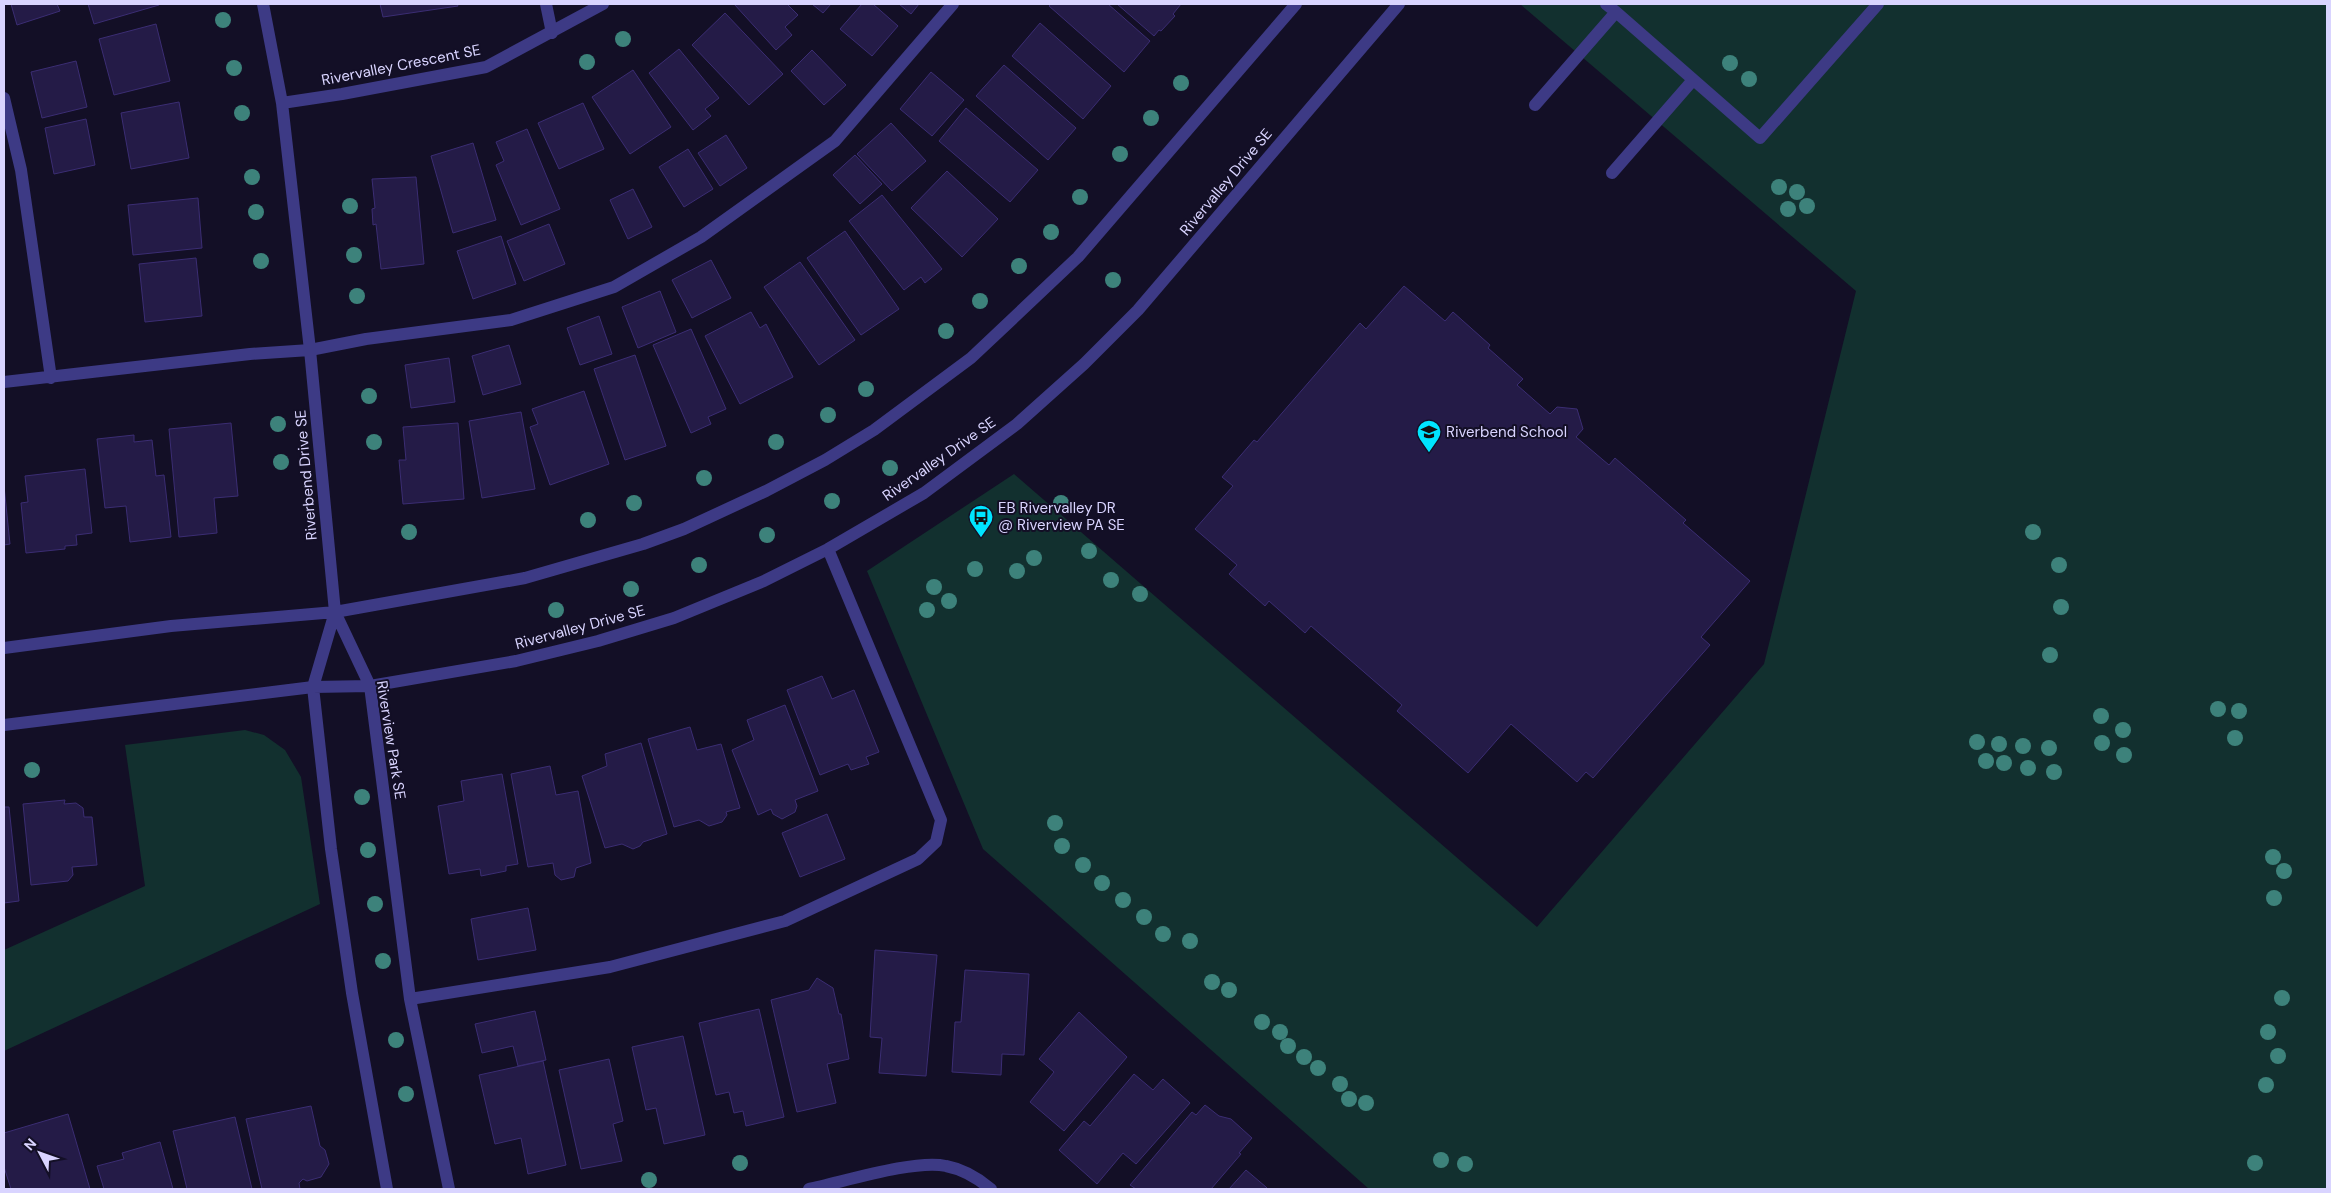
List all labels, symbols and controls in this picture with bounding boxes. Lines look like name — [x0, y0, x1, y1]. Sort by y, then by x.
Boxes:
street label: Rivervalley Crescent SE — [320, 40, 482, 90]
street label: Rivervalley Drive SE — [1175, 124, 1277, 240]
street label: Riverbend Drive SE — [290, 409, 322, 541]
street label: Rivervalley Drive SE — [878, 412, 1000, 506]
school or university icon: Riverbend School — [1416, 419, 1442, 453]
place label: Riverbend School — [1446, 422, 1567, 442]
place label: EB Rivervalley DR @ Riverview PA SE — [998, 498, 1125, 535]
bus stop icon: EB Rivervalley DR @ Riverview PA SE — [968, 504, 994, 538]
street label: Rivervalley Drive SE — [513, 600, 647, 654]
street label: Riverview Park SE — [372, 679, 410, 801]
north arrow — [15, 1128, 65, 1178]
text: N — [20, 1135, 40, 1154]

